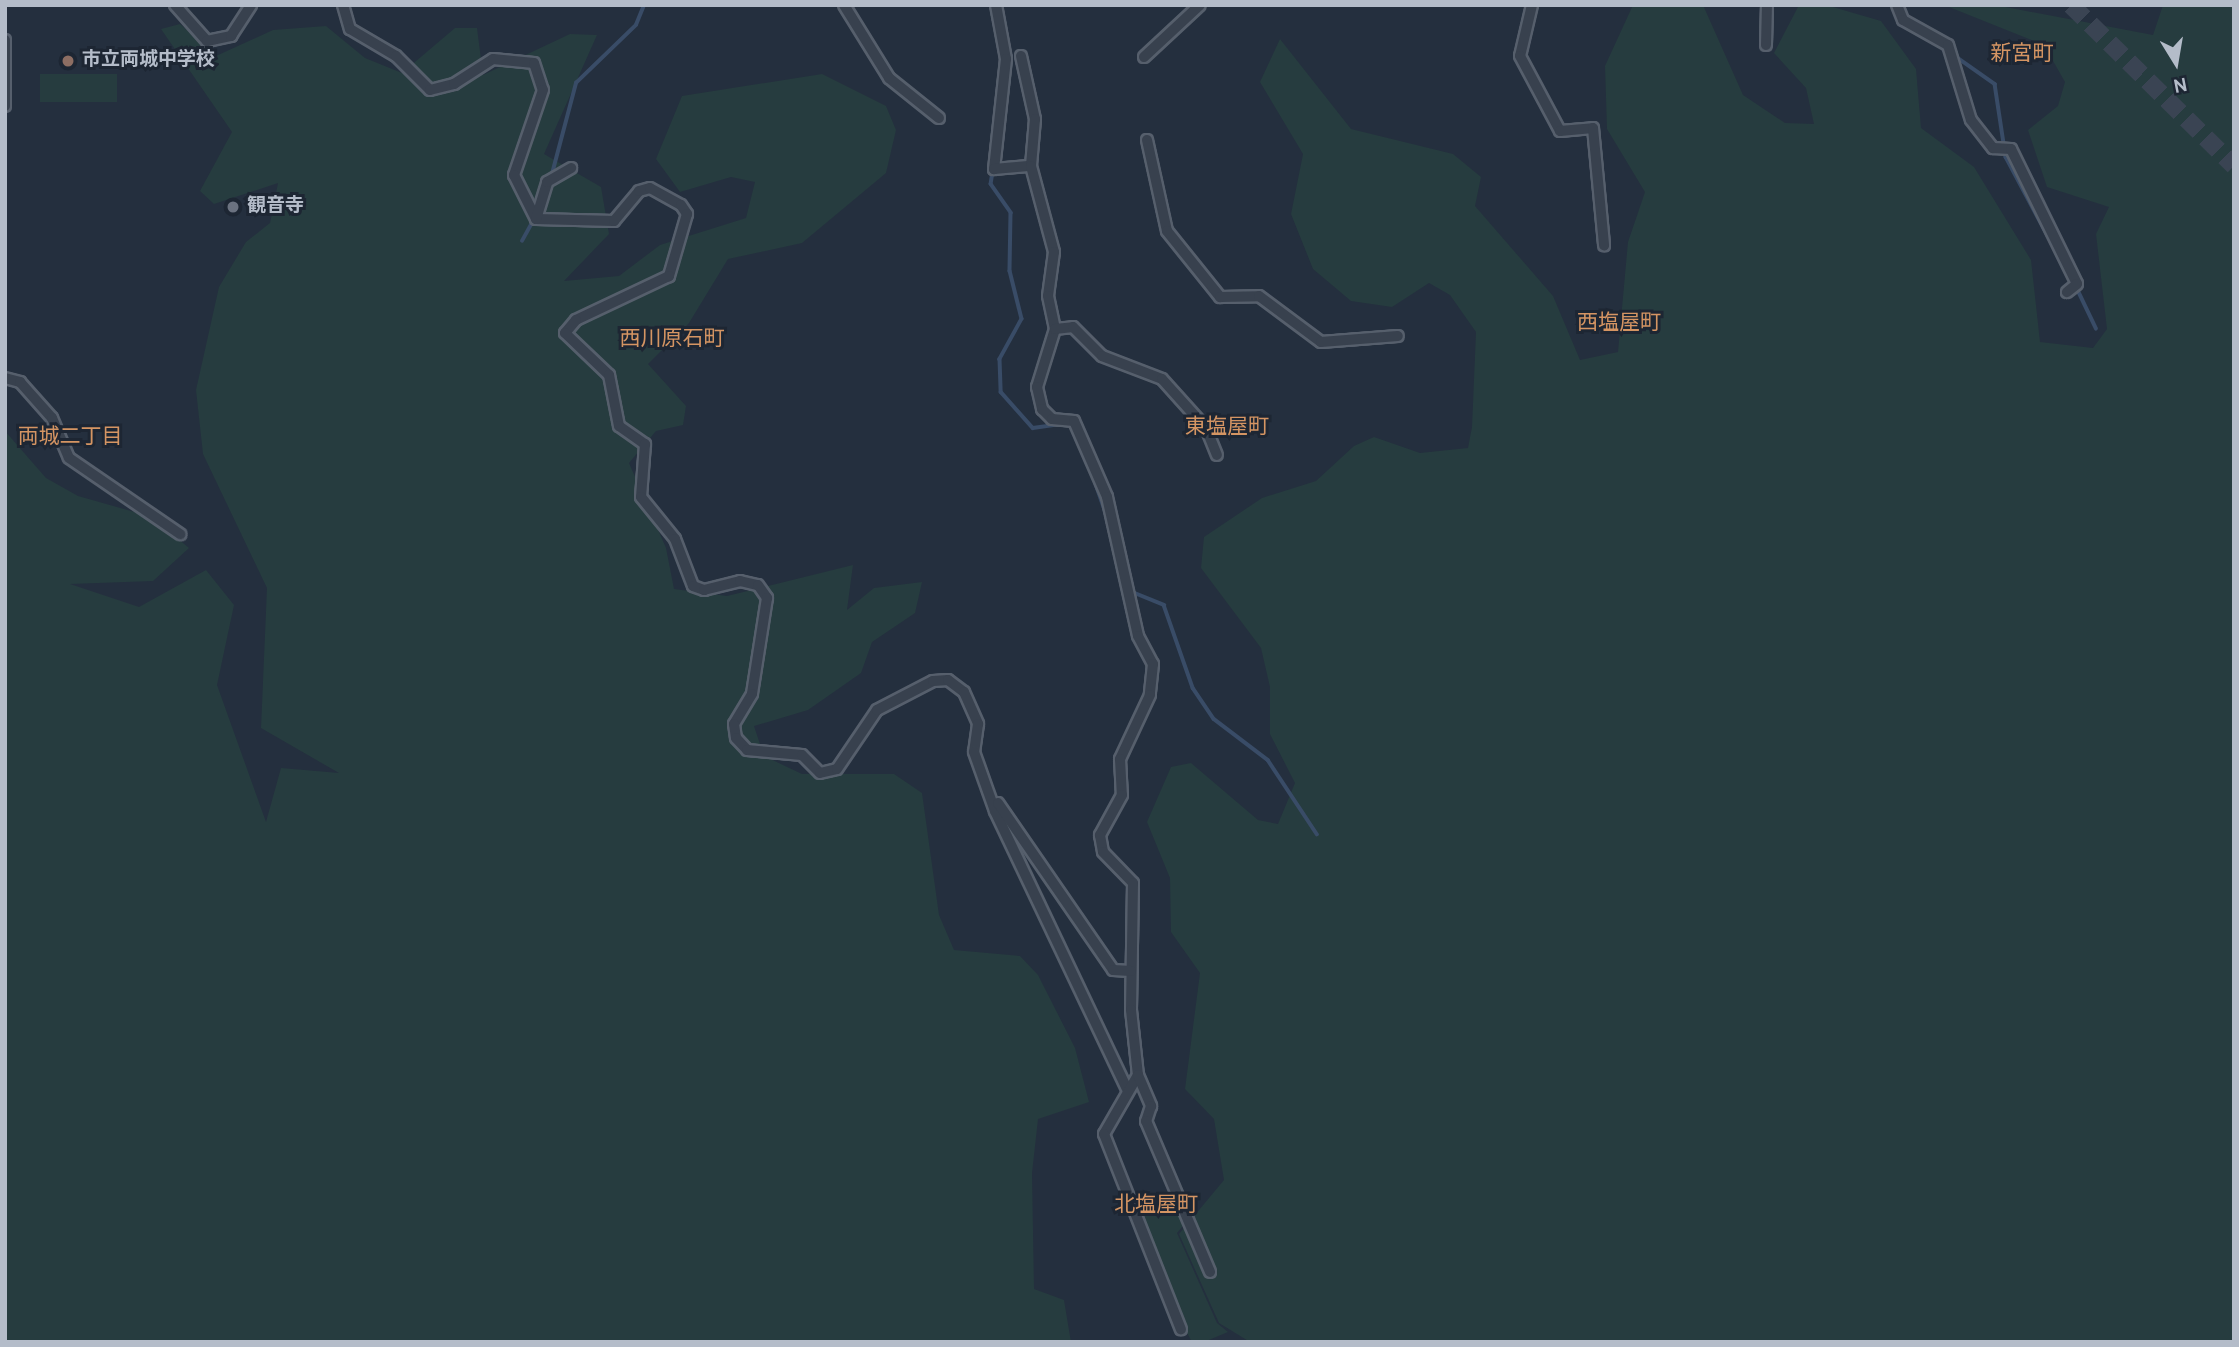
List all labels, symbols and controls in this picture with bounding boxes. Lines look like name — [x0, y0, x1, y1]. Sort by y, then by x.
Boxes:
north arrow — [2141, 28, 2211, 98]
district label: 新宮町 — [1991, 42, 2053, 68]
place label: 市立両城中学校 — [82, 50, 215, 72]
marker: 市立両城中学校 — [60, 53, 76, 69]
text: N — [2171, 71, 2189, 97]
place label: 観音寺 — [247, 196, 304, 218]
marker: 観音寺 — [225, 199, 241, 215]
district label: 西塩屋町 — [1577, 311, 1661, 337]
district label: 西川原石町 — [620, 327, 724, 353]
district label: 東塩屋町 — [1185, 415, 1269, 441]
district label: 両城二丁目 — [18, 425, 122, 451]
district label: 北塩屋町 — [1114, 1193, 1198, 1219]

